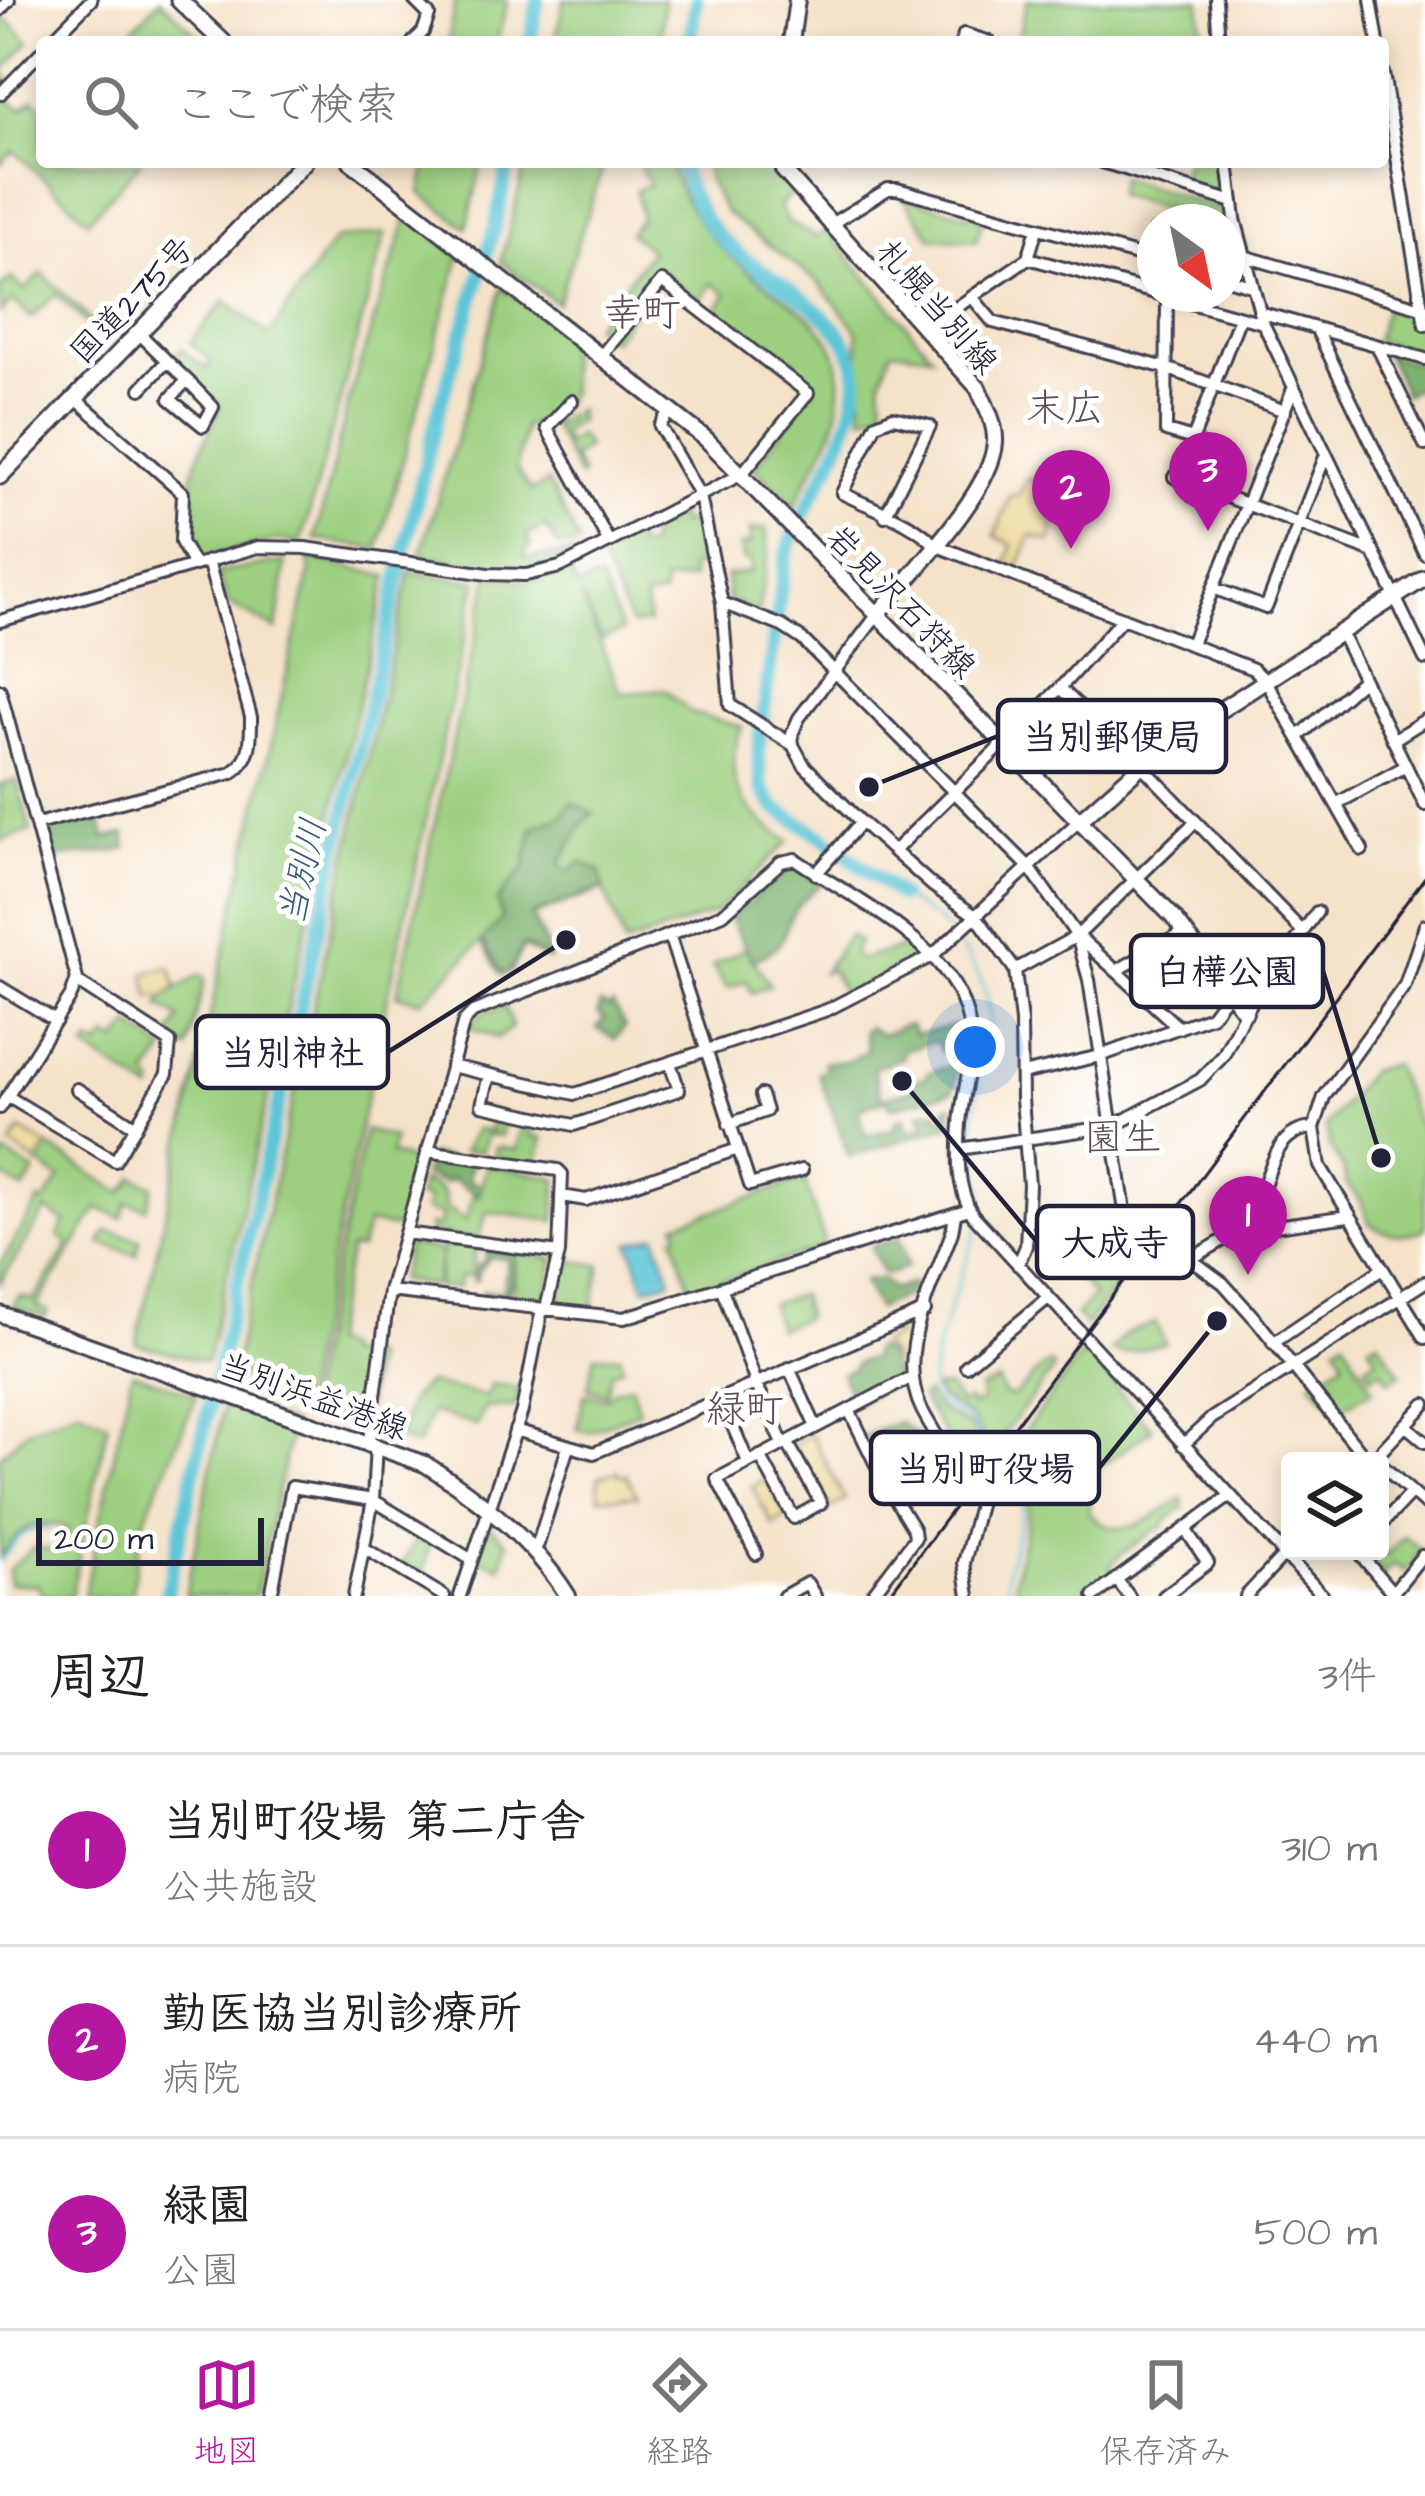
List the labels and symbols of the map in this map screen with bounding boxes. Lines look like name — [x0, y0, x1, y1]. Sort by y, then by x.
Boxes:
north arrow — [1137, 204, 1245, 312]
street label: 国道275号 — [60, 226, 205, 374]
street label: 札幌当別線 — [865, 230, 1008, 385]
district label: 幸町 — [603, 288, 681, 342]
district label: 末広 — [1026, 383, 1104, 437]
pin: 3 — [1169, 432, 1247, 531]
pin: 2 — [1032, 450, 1110, 549]
street label: 岩見沢石狩線 — [815, 515, 986, 690]
callout: 当別郵便局 — [998, 700, 1226, 772]
text: 当別郵便局 — [1022, 713, 1202, 764]
water label: 当別川 — [266, 813, 340, 930]
callout: 白樺公園 — [1131, 935, 1323, 1007]
text: 白樺公園 — [1155, 948, 1299, 999]
callout: 当別神社 — [196, 1016, 388, 1088]
your location — [945, 1017, 1005, 1077]
text: 当別神社 — [220, 1029, 364, 1080]
district label: 園生 — [1084, 1112, 1162, 1166]
pin: 1 — [1209, 1176, 1287, 1275]
callout: 大成寺 — [1037, 1206, 1193, 1278]
text: 大成寺 — [1061, 1219, 1169, 1270]
street label: 当別浜益港線 — [212, 1341, 414, 1452]
district label: 緑町 — [706, 1384, 784, 1438]
callout: 当別町役場 — [871, 1432, 1099, 1504]
text: 当別町役場 — [895, 1445, 1075, 1496]
scale bar — [36, 1512, 264, 1565]

